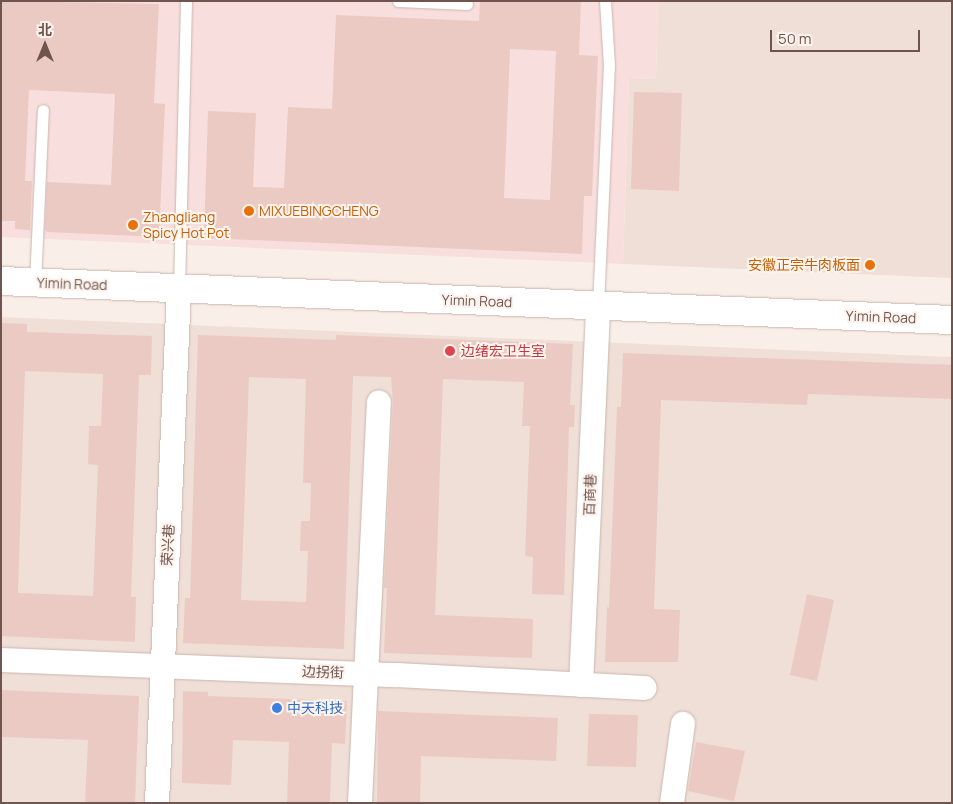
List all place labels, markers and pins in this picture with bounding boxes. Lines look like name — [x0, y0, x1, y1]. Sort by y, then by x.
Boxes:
place label: MIXUEBINGCHENG — [259, 203, 379, 219]
marker: MIXUEBINGCHENG — [243, 205, 255, 217]
place label: Zhangliang Spicy Hot Pot — [143, 209, 229, 242]
marker: Zhangliang Spicy Hot Pot — [127, 219, 139, 231]
place label: 安徽正宗牛肉板面 — [748, 257, 860, 273]
marker: 安徽正宗牛肉板面 — [864, 259, 876, 271]
place label: 边绪宏卫生室 — [461, 343, 545, 359]
marker: 边绪宏卫生室 — [443, 344, 457, 358]
place label: 中天科技 — [287, 700, 343, 716]
marker: 中天科技 — [271, 702, 283, 714]

